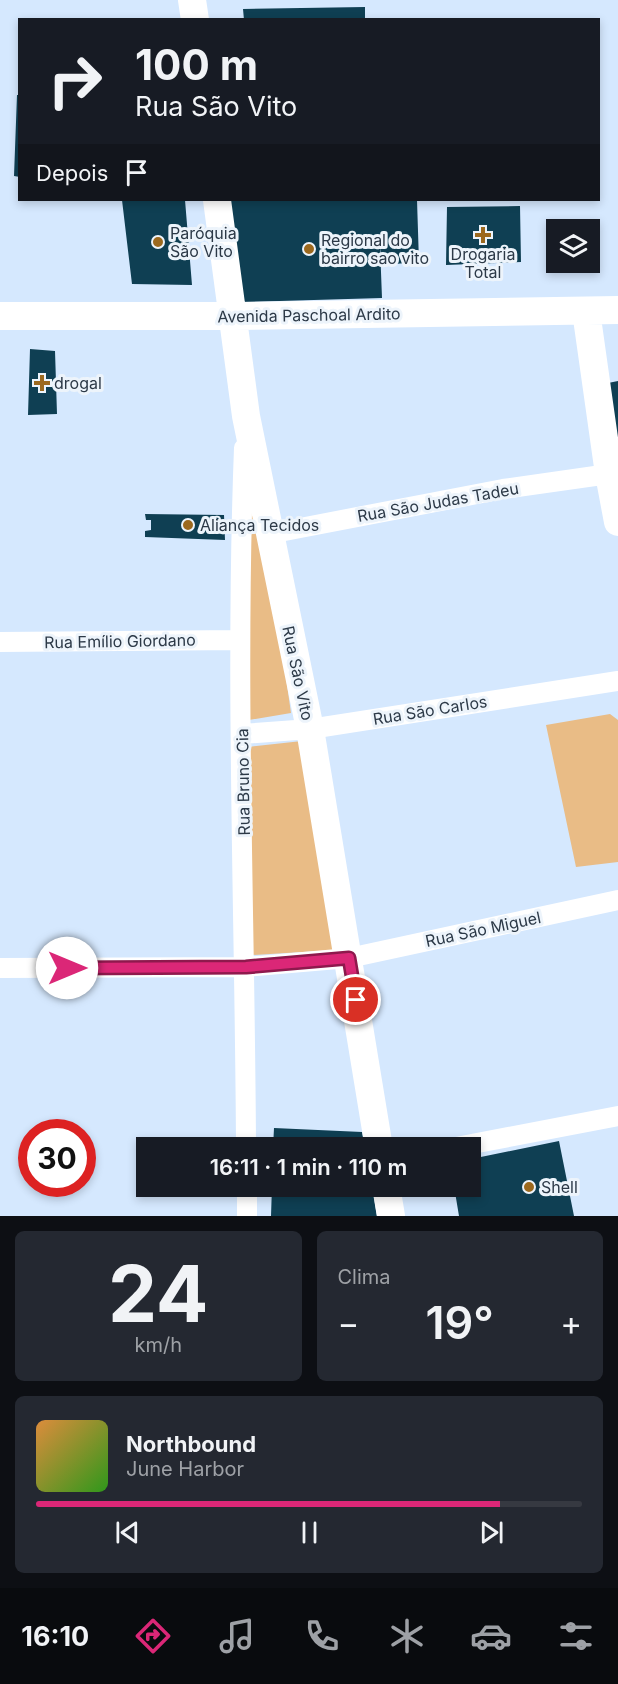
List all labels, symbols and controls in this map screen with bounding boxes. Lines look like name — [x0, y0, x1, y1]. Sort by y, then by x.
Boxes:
text: 100 m — [135, 39, 258, 90]
icon: right — [36, 42, 114, 120]
text: Rua São Vito — [135, 90, 297, 123]
icon: arrive — [120, 156, 153, 189]
text: Depois — [36, 160, 108, 186]
map controls — [546, 219, 600, 273]
button: layers — [546, 219, 600, 273]
place label: Paróquia São Vito — [170, 223, 237, 261]
marker: Drogaria Total — [476, 228, 490, 242]
place label: Regional do bairro sao vito — [321, 230, 429, 268]
marker: Paróquia São Vito — [151, 235, 165, 249]
marker: Regional do bairro sao vito — [302, 242, 316, 256]
place label: Drogaria Total — [451, 244, 515, 282]
street label: Avenida Paschoal Ardito — [217, 303, 401, 327]
place label: drogal — [54, 373, 102, 393]
marker: drogal — [35, 376, 49, 390]
street label: Rua São Judas Tadeu — [356, 478, 520, 526]
place label: Aliança Tecidos — [200, 515, 319, 535]
marker: Aliança Tecidos — [181, 518, 195, 532]
street label: Rua São Vito — [278, 624, 318, 722]
street label: Rua Emílio Giordano — [44, 630, 196, 652]
street label: Rua São Carlos — [371, 691, 489, 729]
street label: Rua Bruno Cia — [232, 728, 254, 836]
street label: Rua São Miguel — [424, 907, 542, 951]
position arrow — [35, 936, 99, 1000]
pin — [330, 974, 381, 1025]
icon: arrive — [339, 983, 372, 1016]
speed limit sign: 30 — [18, 1119, 96, 1197]
text: 16:11 · 1 min · 110 m — [210, 1154, 407, 1180]
place label: Shell — [541, 1177, 578, 1197]
marker: Shell — [522, 1180, 536, 1194]
text: 24 — [108, 1246, 209, 1341]
text: Clima — [338, 1265, 391, 1289]
text: 19° — [426, 1295, 494, 1350]
text: − — [338, 1303, 359, 1343]
text: + — [560, 1303, 582, 1343]
text: km/h — [134, 1333, 182, 1357]
text: Northbound — [126, 1431, 256, 1457]
text: June Harbor — [126, 1457, 244, 1481]
icon: previous — [111, 1516, 144, 1549]
icon: pause — [293, 1516, 326, 1549]
icon: next — [475, 1516, 508, 1549]
icon: directions — [132, 1615, 174, 1657]
icon: music — [216, 1615, 258, 1657]
icon: phone — [301, 1615, 343, 1657]
icon: climate — [386, 1615, 428, 1657]
icon: car — [470, 1615, 512, 1657]
icon: filters — [555, 1615, 597, 1657]
text: 16:10 — [21, 1620, 89, 1653]

